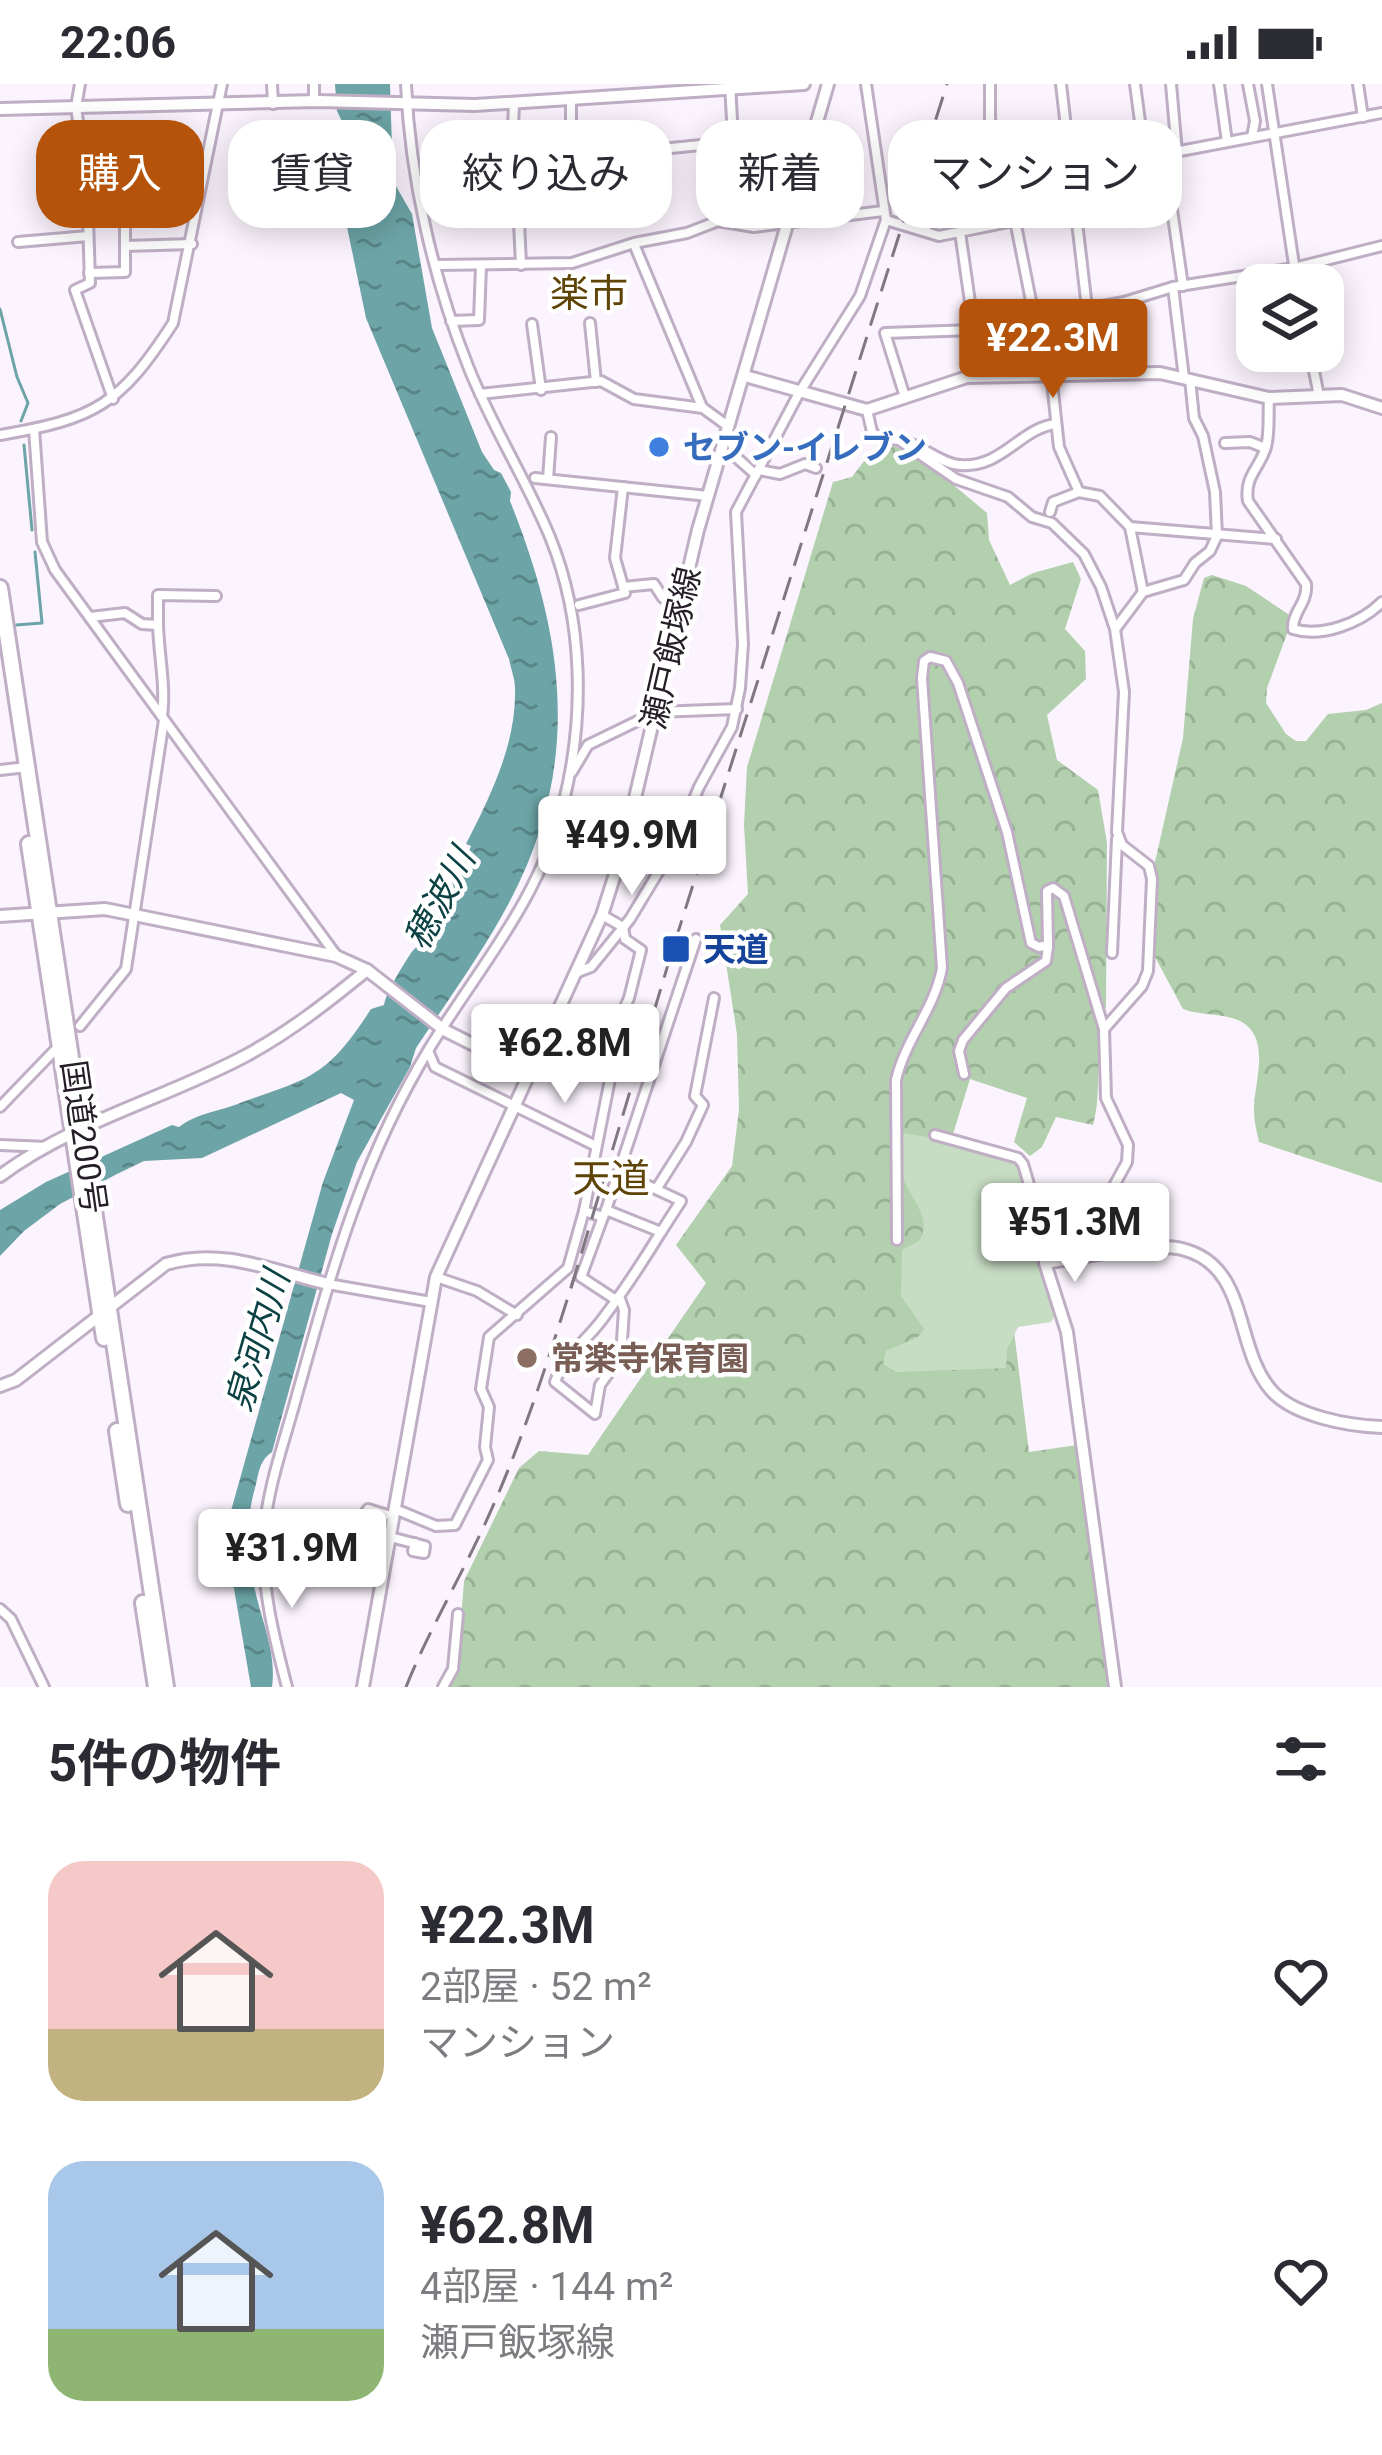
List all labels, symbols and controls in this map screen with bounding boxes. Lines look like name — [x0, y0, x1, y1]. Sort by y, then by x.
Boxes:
text: 22:06 — [60, 16, 176, 69]
chip: 購入 — [36, 120, 204, 228]
chip: 賃貸 — [228, 120, 396, 228]
chip: 絞り込み — [420, 120, 672, 228]
chip: 新着 — [696, 120, 864, 228]
chip: マンション — [888, 120, 1182, 228]
map controls — [1236, 264, 1344, 372]
button: layers — [1236, 264, 1344, 372]
district label: 楽市 — [550, 271, 628, 317]
pin: ¥22.3M — [955, 299, 1151, 401]
text: ¥22.3M — [986, 315, 1120, 361]
place label: セブン-イレブン — [683, 428, 927, 467]
marker: セブン-イレブン — [646, 434, 672, 460]
street label: 瀬戸飯塚線 — [633, 563, 709, 733]
pin: ¥49.9M — [534, 796, 730, 898]
text: ¥49.9M — [565, 812, 699, 858]
water label: 穂波川 — [396, 838, 486, 957]
place label: 天道 — [703, 930, 769, 969]
marker: 天道 — [660, 933, 692, 965]
pin: ¥62.8M — [467, 1004, 663, 1106]
text: ¥62.8M — [498, 1020, 632, 1066]
street label: 国道200号 — [54, 1058, 114, 1216]
district label: 天道 — [572, 1156, 650, 1202]
pin: ¥51.3M — [977, 1183, 1173, 1285]
text: ¥51.3M — [1008, 1199, 1142, 1245]
water label: 泉河内川 — [218, 1262, 299, 1416]
place label: 常楽寺保育園 — [551, 1339, 749, 1378]
marker: 常楽寺保育園 — [514, 1345, 540, 1371]
pin: ¥31.9M — [194, 1509, 390, 1611]
text: ¥31.9M — [225, 1525, 359, 1571]
icon: filters — [1268, 1726, 1334, 1792]
text: 5件の物件 — [48, 1734, 281, 1793]
text: ¥22.3M — [420, 1896, 595, 1955]
icon: home — [144, 1909, 288, 2053]
icon: heart — [1268, 1948, 1334, 2014]
text: 2部屋 · 52 m² — [420, 1964, 651, 2010]
text: マンション — [420, 2020, 615, 2066]
text: ¥62.8M — [420, 2196, 595, 2255]
icon: home — [144, 2209, 288, 2353]
icon: heart — [1268, 2248, 1334, 2314]
text: 4部屋 · 144 m² — [420, 2264, 673, 2310]
text: 瀬戸飯塚線 — [420, 2320, 615, 2366]

